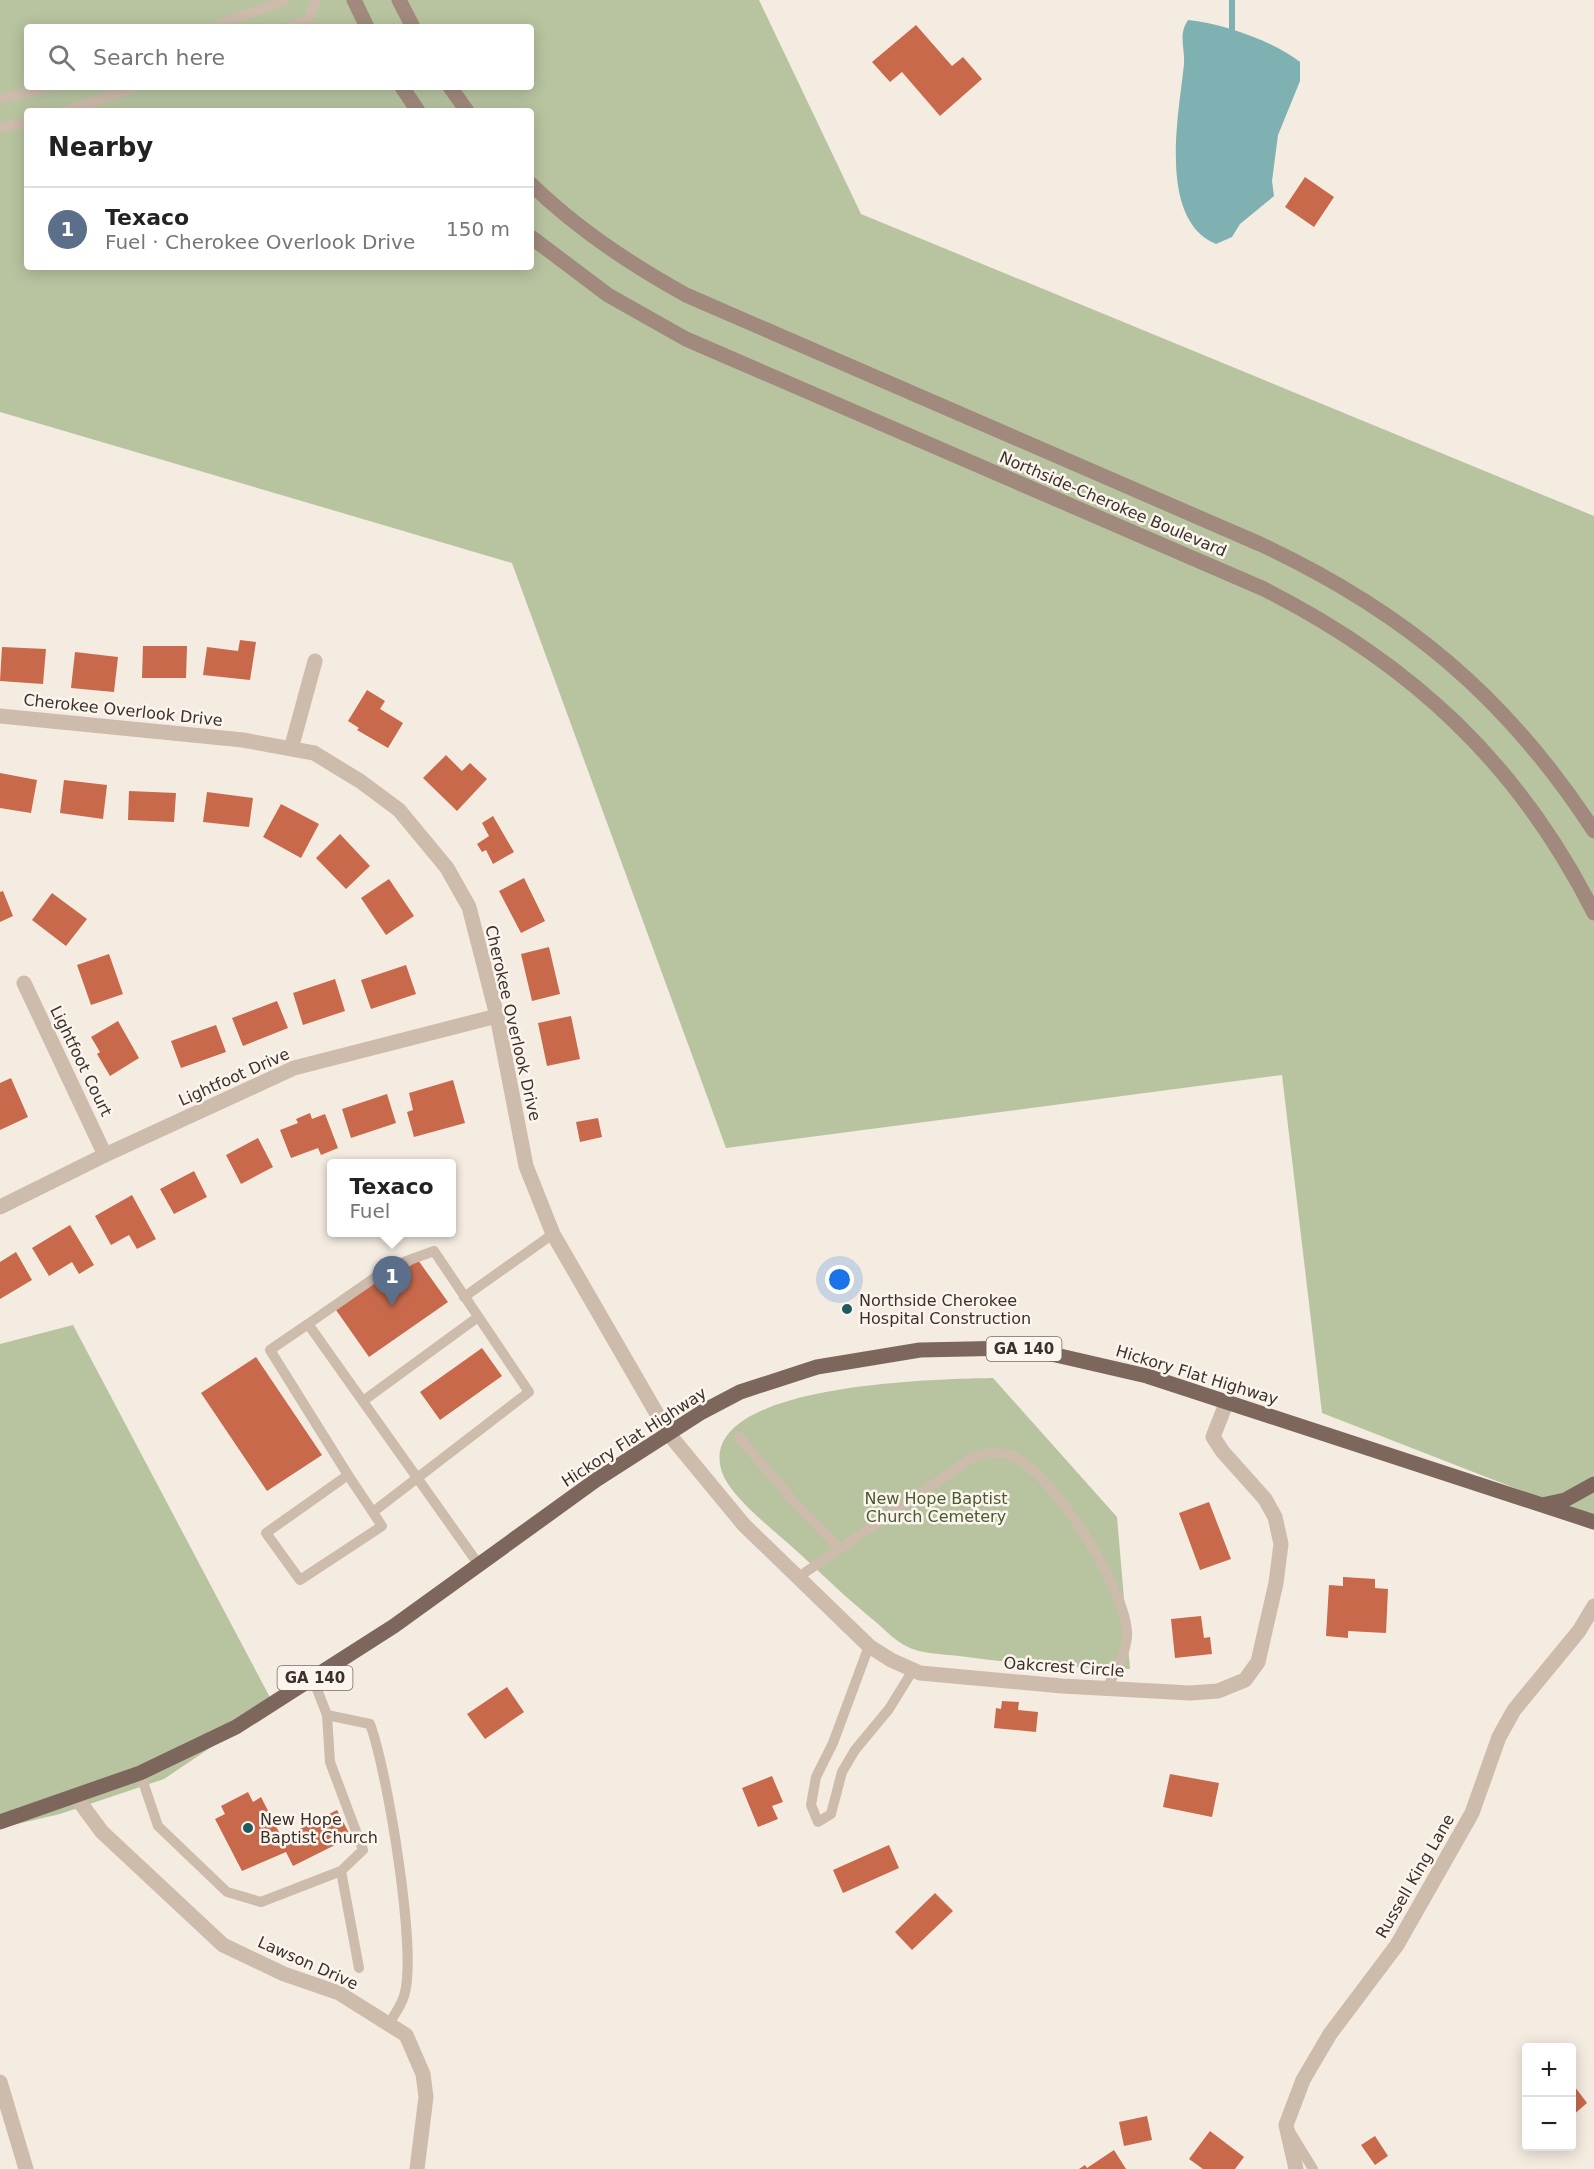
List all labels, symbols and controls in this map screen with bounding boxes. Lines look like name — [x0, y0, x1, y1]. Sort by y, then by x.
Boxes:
search box — [24, 24, 534, 90]
icon: search — [45, 41, 78, 74]
text: Search here — [93, 45, 225, 70]
text: Nearby — [48, 132, 153, 162]
text: Texaco — [105, 205, 189, 230]
text: 1 — [61, 217, 74, 241]
text: 150 m — [446, 217, 510, 241]
text: Fuel · Cherokee Overlook Drive — [105, 230, 415, 254]
street label: Northside-Cherokee Boulevard — [997, 447, 1229, 561]
street label: Cherokee Overlook Drive — [22, 690, 224, 730]
street label: Cherokee Overlook Drive — [481, 923, 545, 1123]
street label: Lightfoot Court — [46, 1003, 116, 1119]
street label: Lightfoot Drive — [176, 1044, 292, 1110]
popup — [327, 1159, 456, 1237]
text: Texaco — [349, 1174, 434, 1199]
text: Fuel — [349, 1199, 390, 1223]
pin: 1 — [372, 1256, 412, 1306]
your location — [825, 1265, 854, 1294]
place label: Northside Cherokee Hospital Construction — [859, 1291, 1031, 1328]
marker: Northside Cherokee Hospital Construction — [840, 1302, 854, 1316]
road number: GA 140 — [986, 1337, 1062, 1361]
street label: Hickory Flat Highway — [1113, 1341, 1281, 1409]
street label: Hickory Flat Highway — [558, 1383, 710, 1491]
park label: New Hope Baptist Church Cemetery — [864, 1489, 1008, 1526]
street label: Oakcrest Circle — [1003, 1653, 1125, 1681]
road number: GA 140 — [278, 1666, 352, 1690]
place label: New Hope Baptist Church — [260, 1810, 378, 1847]
street label: Russell King Lane — [1372, 1811, 1458, 1941]
marker: New Hope Baptist Church — [241, 1821, 255, 1835]
street label: Lawson Drive — [255, 1932, 361, 1994]
map controls — [1522, 2043, 1576, 2151]
button: + — [1522, 2043, 1576, 2097]
button: − — [1522, 2097, 1576, 2151]

